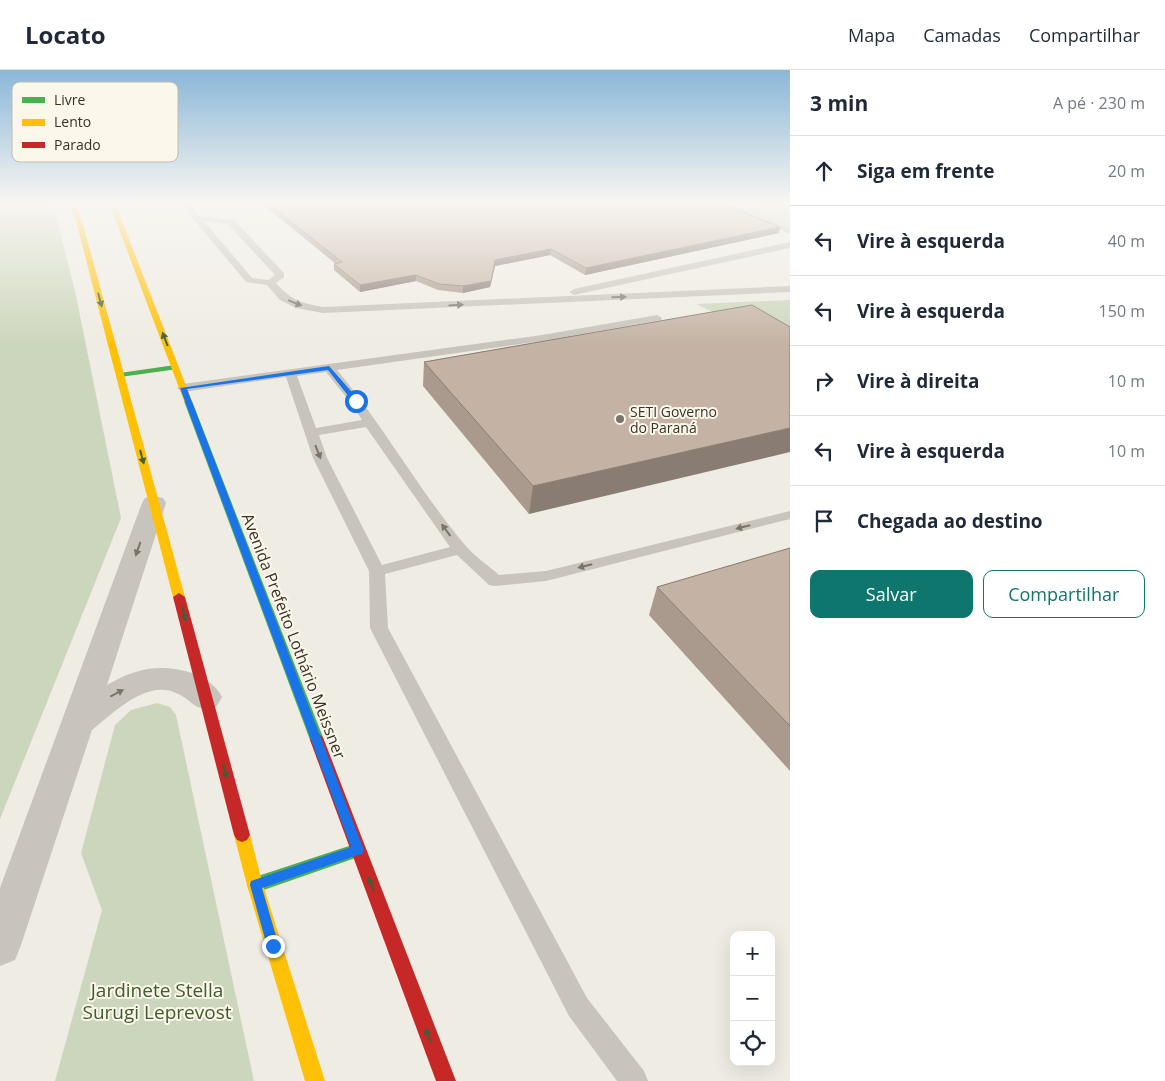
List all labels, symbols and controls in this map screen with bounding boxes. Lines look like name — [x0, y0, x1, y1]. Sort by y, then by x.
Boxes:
text: Locato — [25, 18, 106, 51]
text: Mapa — [848, 23, 895, 47]
text: Camadas — [923, 23, 1001, 47]
text: Compartilhar — [1029, 23, 1140, 47]
legend — [12, 82, 178, 162]
text: 3 min — [810, 89, 868, 117]
text: Livre — [54, 90, 86, 109]
text: A pé · 230 m — [1053, 92, 1145, 114]
text: Lento — [54, 112, 91, 131]
text: Parado — [54, 135, 101, 154]
icon: ahead — [810, 157, 838, 185]
text: Siga em frente — [857, 158, 994, 184]
text: 20 m — [1108, 160, 1145, 182]
icon: left — [810, 227, 838, 255]
text: Vire à esquerda — [857, 228, 1005, 254]
text: 40 m — [1108, 230, 1145, 252]
one-way arrow — [96, 293, 104, 308]
one-way arrow — [611, 293, 627, 301]
icon: left — [810, 297, 838, 325]
text: Vire à esquerda — [857, 298, 1005, 324]
one-way arrow — [288, 299, 303, 307]
one-way arrow — [449, 300, 465, 308]
text: 150 m — [1099, 300, 1145, 322]
one-way arrow — [161, 331, 169, 346]
icon: right — [810, 367, 838, 395]
text: Vire à direita — [857, 368, 980, 394]
text: 10 m — [1108, 370, 1145, 392]
route start — [345, 390, 368, 413]
place label: SETI Governo do Paraná — [630, 402, 717, 437]
marker: SETI Governo do Paraná — [614, 413, 626, 425]
icon: left — [810, 437, 838, 465]
text: Vire à esquerda — [857, 438, 1005, 464]
text: 10 m — [1108, 440, 1145, 462]
one-way arrow — [314, 445, 322, 460]
one-way arrow — [138, 450, 146, 465]
icon: arrive — [810, 507, 838, 535]
text: Chegada ao destino — [857, 508, 1043, 534]
street label: Avenida Prefeito Lothário Meissner — [237, 510, 351, 762]
one-way arrow — [441, 523, 451, 536]
one-way arrow — [735, 523, 750, 531]
one-way arrow — [134, 541, 141, 556]
one-way arrow — [577, 562, 592, 570]
button: Salvar — [810, 570, 973, 618]
button: Compartilhar — [983, 570, 1145, 618]
one-way arrow — [180, 607, 188, 622]
one-way arrow — [110, 689, 125, 697]
one-way arrow — [222, 764, 230, 779]
one-way arrow — [367, 876, 374, 891]
map controls — [730, 931, 775, 1066]
button: + — [730, 931, 775, 976]
route end — [262, 935, 285, 958]
button: − — [730, 976, 775, 1021]
park label: Jardinete Stella Surugi Leprevost — [83, 977, 232, 1025]
button: locate — [730, 1021, 775, 1066]
one-way arrow — [424, 1028, 432, 1043]

